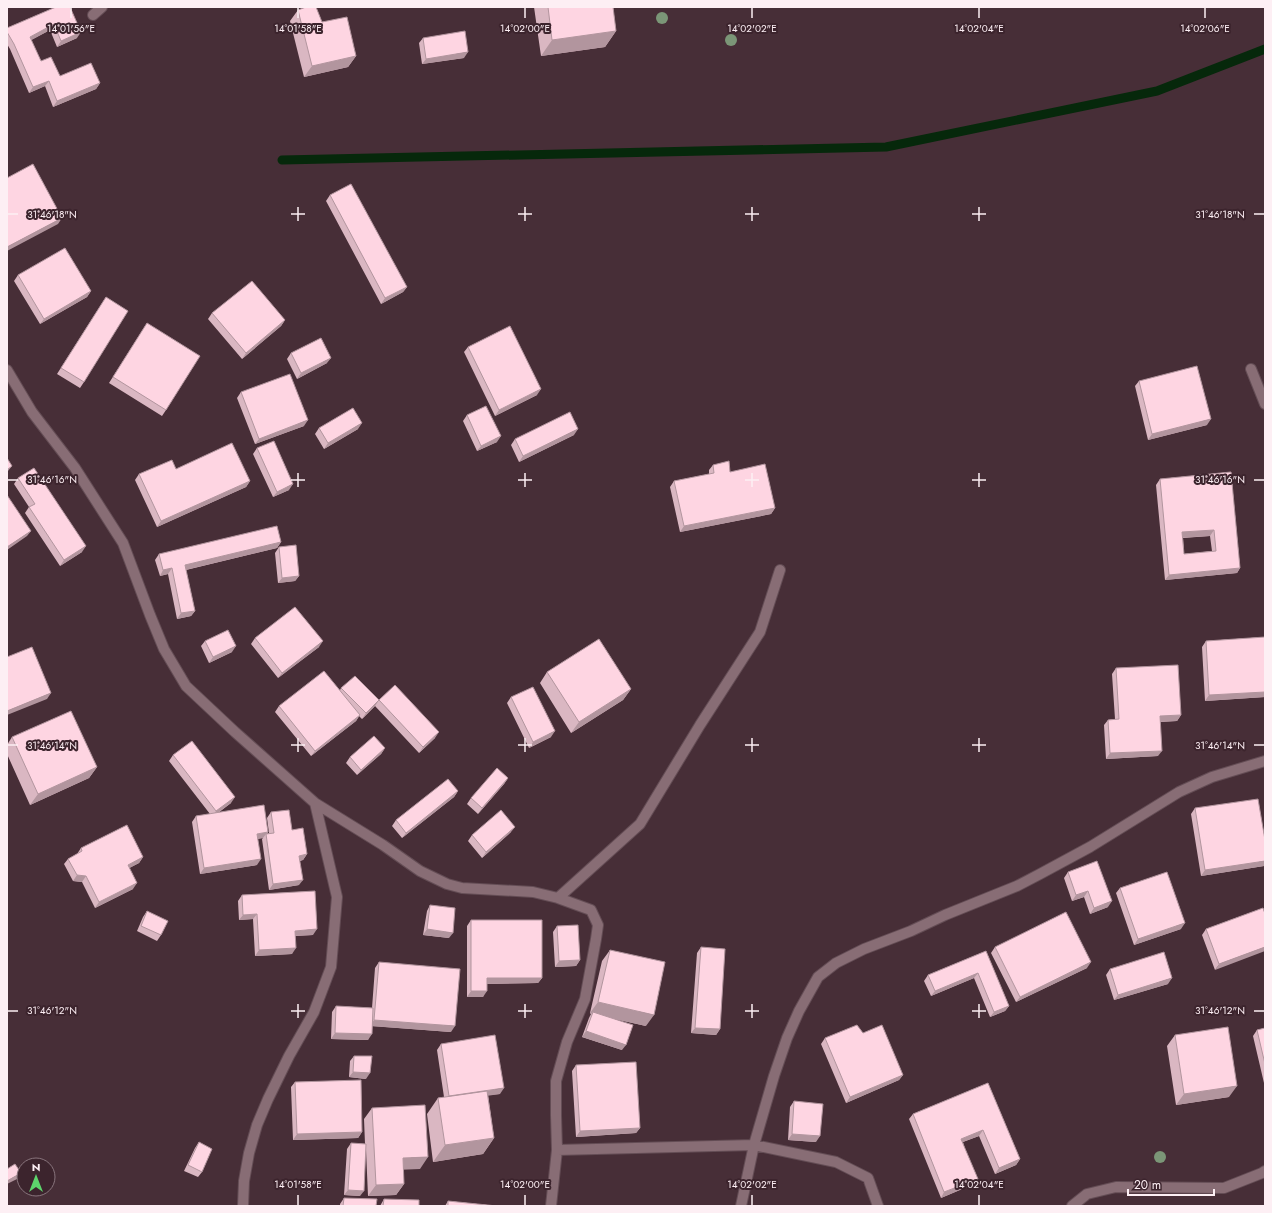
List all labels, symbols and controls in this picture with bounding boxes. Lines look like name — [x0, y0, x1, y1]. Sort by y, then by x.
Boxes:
text: 14°01'56"E — [47, 21, 95, 36]
text: 14°01'58"E — [274, 21, 322, 36]
text: 14°02'00"E — [500, 21, 550, 36]
text: 14°02'02"E — [727, 21, 777, 36]
text: 14°02'04"E — [954, 21, 1004, 36]
text: 14°02'06"E — [1180, 21, 1230, 36]
text: 31°46'18"N — [27, 207, 77, 222]
text: 31°46'18"N — [1195, 207, 1245, 222]
text: 31°46'16"N — [27, 472, 77, 487]
text: 31°46'16"N — [1195, 472, 1245, 487]
text: 31°46'14"N — [27, 738, 77, 753]
text: 31°46'14"N — [1195, 738, 1245, 753]
text: 31°46'12"N — [27, 1003, 77, 1018]
text: 31°46'12"N — [1195, 1003, 1245, 1018]
north arrow — [16, 1157, 56, 1197]
text: N — [32, 1159, 40, 1175]
scale bar — [1128, 1171, 1214, 1197]
text: 20 m — [1134, 1176, 1161, 1194]
text: 14°01'58"E — [274, 1177, 322, 1192]
text: 14°02'00"E — [500, 1177, 550, 1192]
text: 14°02'02"E — [727, 1177, 777, 1192]
text: 14°02'04"E — [954, 1177, 1004, 1192]

